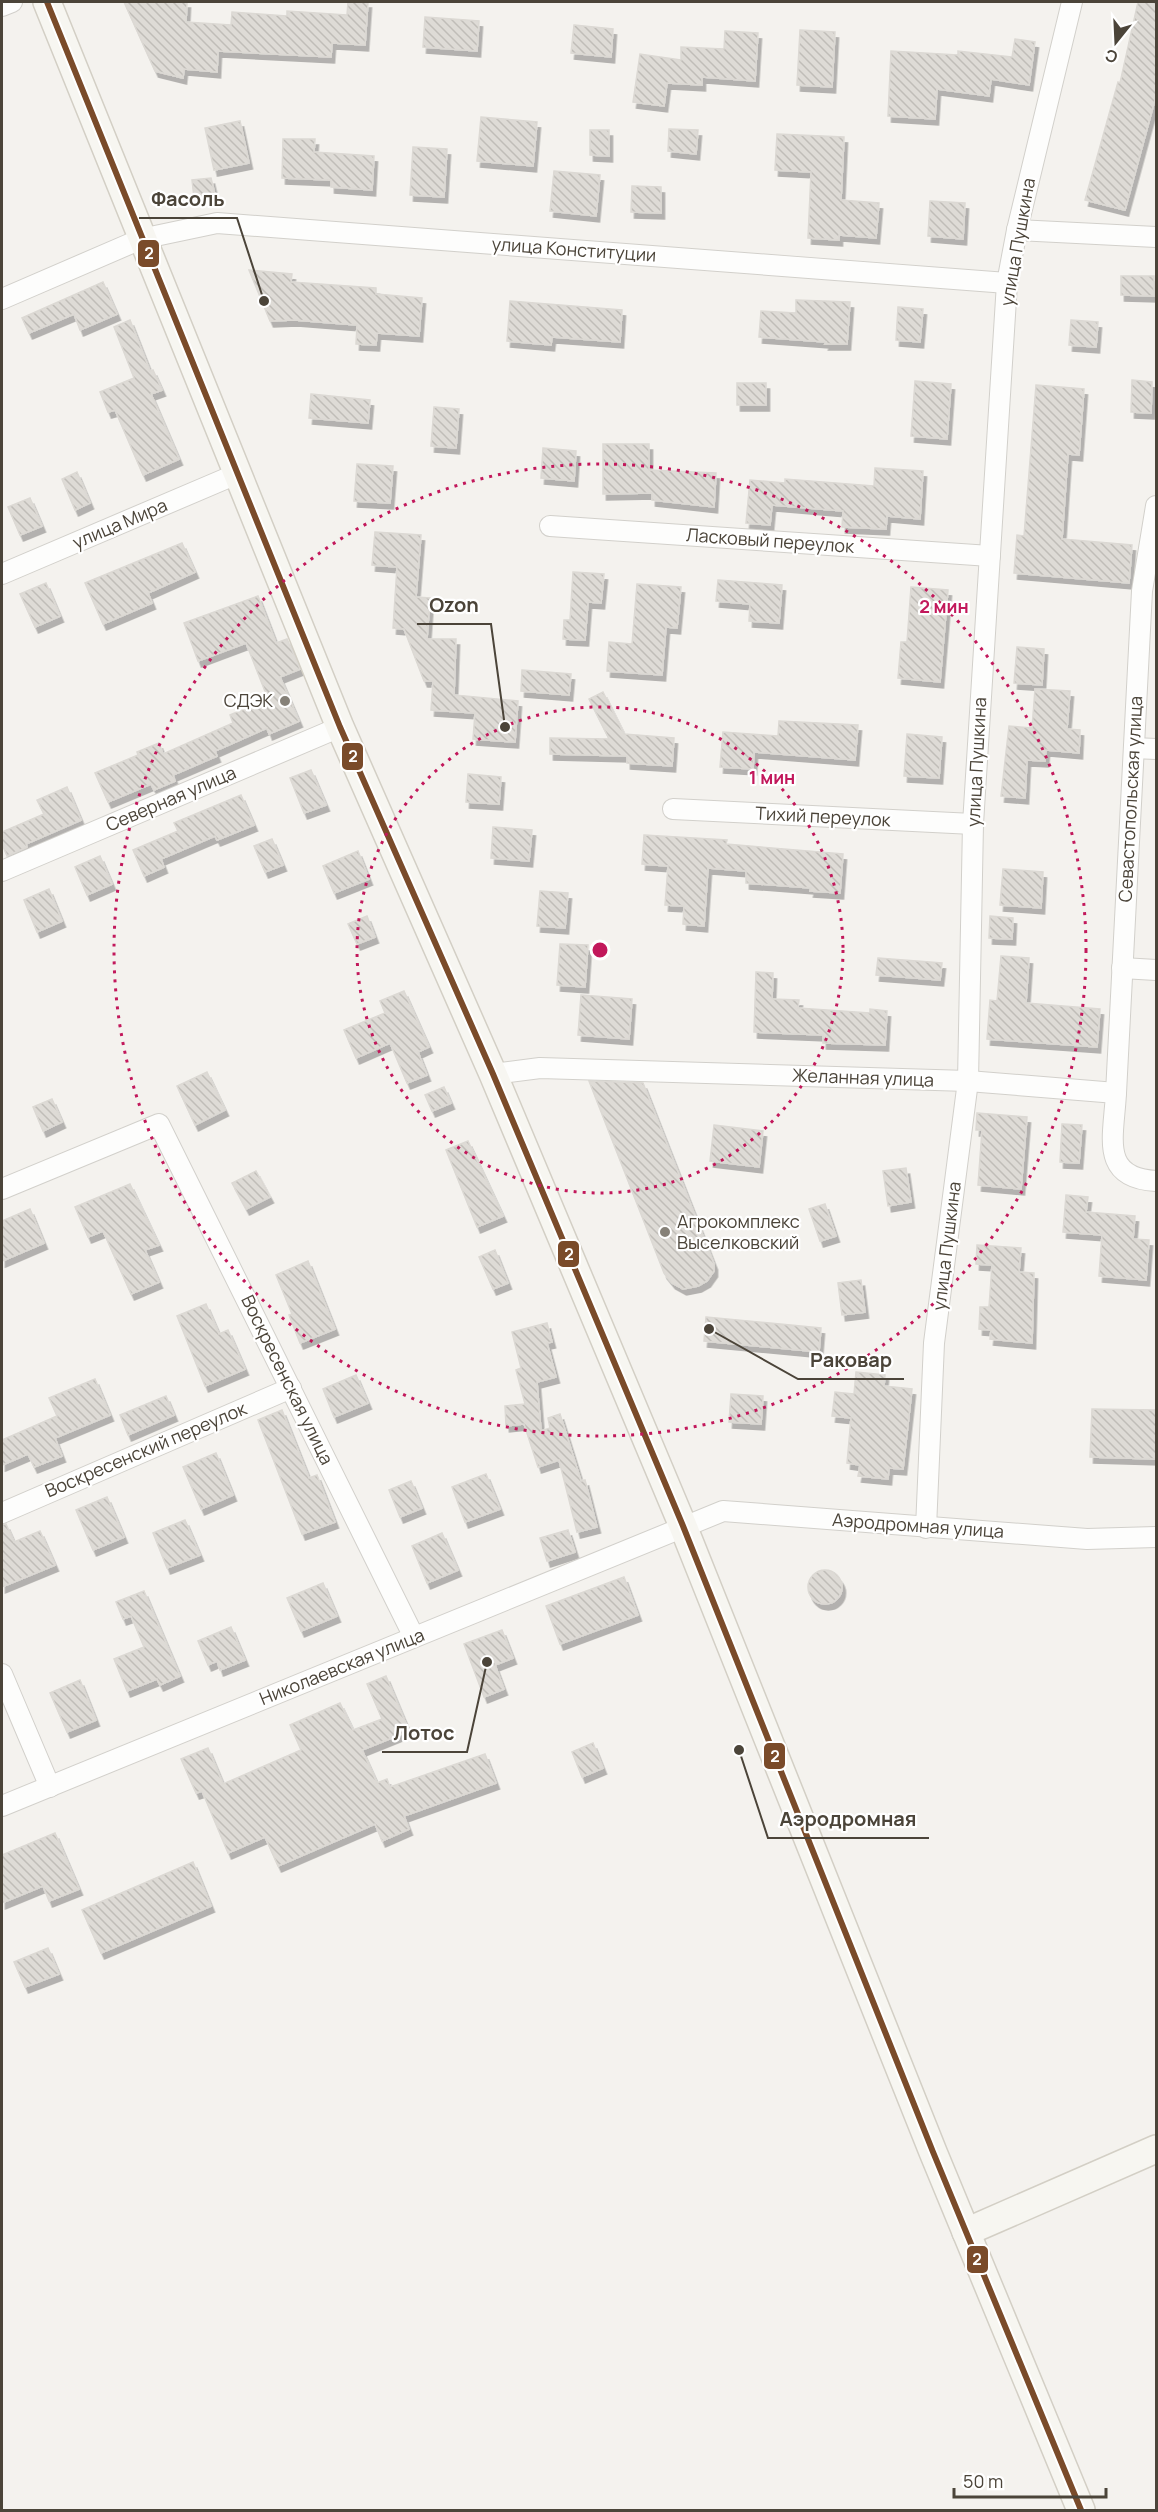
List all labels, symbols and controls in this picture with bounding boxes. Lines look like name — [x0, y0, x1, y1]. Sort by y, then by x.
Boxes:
north arrow — [1086, 12, 1146, 72]
text: С — [1102, 44, 1120, 69]
street label: улица Пушкина — [994, 176, 1040, 308]
callout: Фасоль — [139, 180, 237, 218]
text: Фасоль — [151, 185, 225, 212]
street label: улица Конституции — [491, 231, 657, 267]
line badge: 2 — [137, 239, 160, 268]
text: 2 — [144, 242, 154, 264]
street label: улица Мира — [69, 492, 171, 554]
street label: Ласковый переулок — [685, 522, 856, 558]
callout: Ozon — [417, 586, 491, 624]
text: Ozon — [429, 591, 479, 618]
text: 2 мин — [919, 594, 969, 618]
place label: СДЭК — [224, 688, 273, 712]
marker: СДЭК — [278, 694, 292, 708]
street label: Севастопольская улица — [1113, 695, 1147, 903]
street label: улица Пушкина — [961, 696, 991, 827]
line badge: 2 — [341, 742, 364, 771]
text: 2 — [348, 745, 358, 767]
street label: Северная улица — [102, 760, 239, 836]
text: 1 мин — [749, 765, 795, 789]
street label: Тихий переулок — [755, 800, 892, 832]
centre of rings — [590, 940, 610, 960]
street label: Желанная улица — [792, 1063, 934, 1091]
street label: улица Пушкина — [926, 1180, 966, 1312]
place label: Агрокомплекс Выселковский — [677, 1209, 800, 1254]
marker: Агрокомплекс Выселковский — [658, 1225, 672, 1239]
line badge: 2 — [557, 1240, 580, 1268]
text: 2 — [564, 1243, 574, 1265]
street label: Воскресенская улица — [236, 1291, 339, 1468]
callout: Раковар — [798, 1341, 904, 1379]
text: Раковар — [810, 1346, 892, 1373]
street label: Воскресенский переулок — [41, 1395, 251, 1502]
street label: Аэродромная улица — [831, 1507, 1005, 1543]
street label: Николаевская улица — [256, 1622, 428, 1710]
callout: Лотос — [382, 1714, 467, 1752]
text: Лотос — [394, 1719, 454, 1746]
line badge: 2 — [763, 1742, 786, 1770]
text: 2 — [770, 1745, 780, 1767]
callout: Аэродромная — [768, 1800, 929, 1838]
text: Аэродромная — [779, 1805, 917, 1832]
line badge: 2 — [966, 2245, 989, 2274]
text: 2 — [972, 2248, 982, 2270]
scale bar — [954, 2461, 1106, 2499]
text: 50 m — [963, 2469, 1003, 2493]

